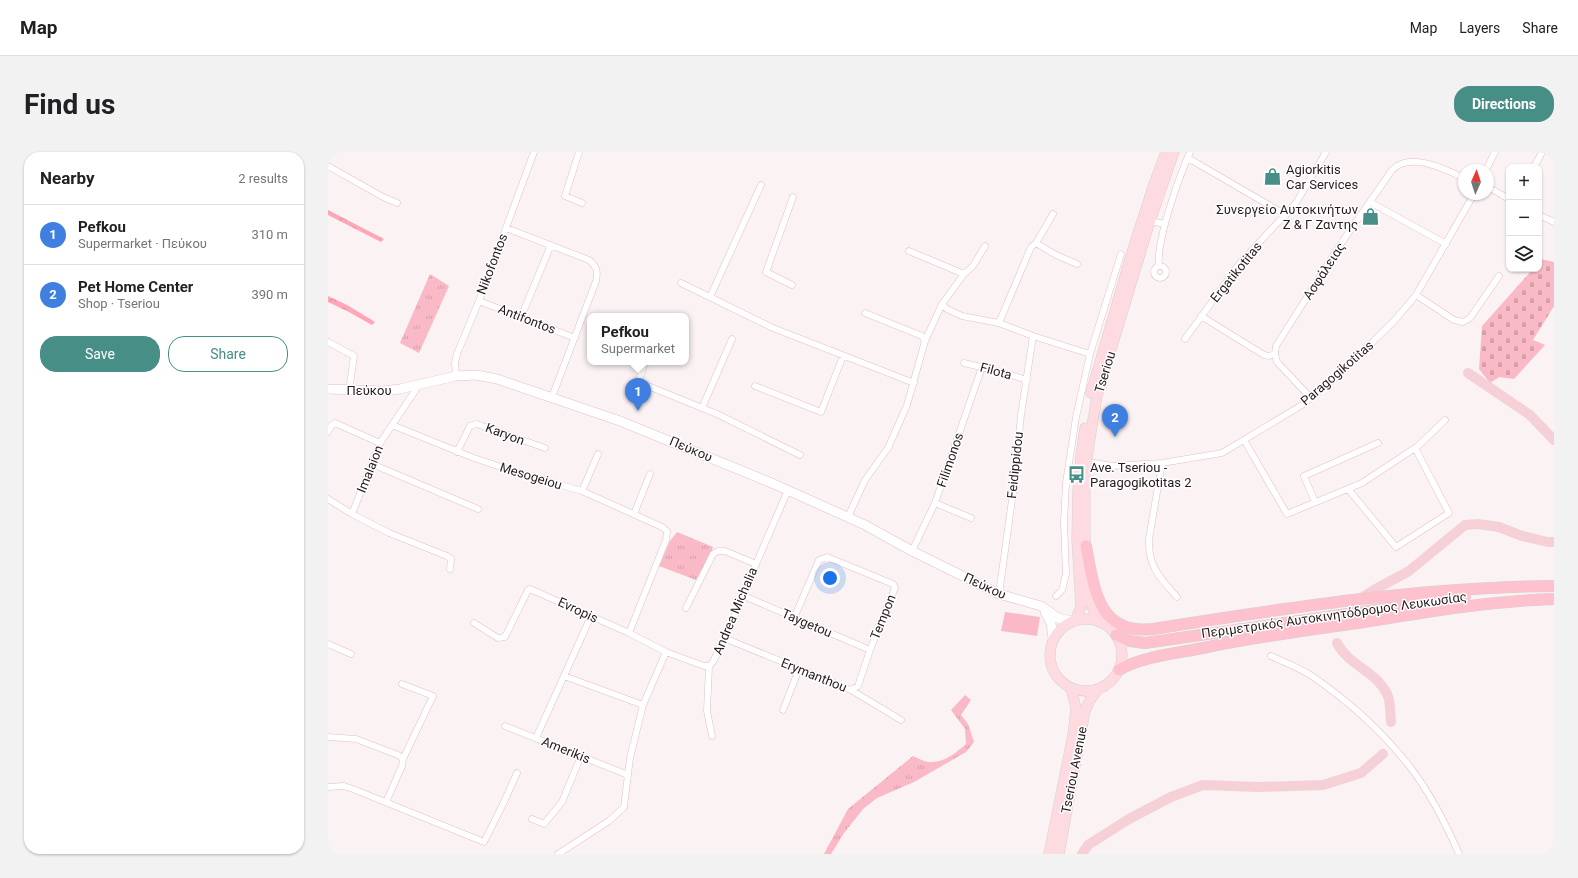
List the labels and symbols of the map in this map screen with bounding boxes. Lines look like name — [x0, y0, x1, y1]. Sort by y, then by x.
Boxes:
place label: Agiorkitis Car Services — [1286, 162, 1358, 192]
north arrow — [1458, 164, 1494, 200]
shop icon: Agiorkitis Car Services — [1263, 166, 1283, 186]
place label: Συνεργείο Αυτοκινήτων Ζ & Γ Ζαντης — [1216, 202, 1359, 232]
shop icon: Συνεργείο Αυτοκινήτων Ζ & Γ Ζαντης — [1361, 206, 1381, 226]
street label: Nikofontos — [474, 231, 511, 296]
street label: Ergatikotitas — [1207, 239, 1265, 305]
street label: Ασφάλειας — [1300, 240, 1348, 302]
street label: Antifontos — [496, 301, 558, 337]
street label: Paragogikotitas — [1298, 337, 1376, 409]
street label: Tseriou — [1092, 349, 1118, 395]
street label: Filota — [978, 360, 1014, 382]
pin: 1 — [625, 378, 651, 411]
street label: Πεύκου — [346, 383, 392, 398]
pin: 2 — [1102, 404, 1128, 437]
street label: Karyon — [483, 420, 527, 448]
street label: Filimonos — [934, 430, 966, 489]
street label: Feidippidou — [1004, 431, 1026, 499]
street label: Πεύκου — [667, 433, 715, 465]
street label: Imalaion — [354, 443, 386, 495]
street label: Mesogeiou — [498, 459, 564, 493]
place label: Ave. Tseriou - Paragogikotitas 2 — [1090, 460, 1192, 490]
bus stop icon: Ave. Tseriou - Paragogikotitas 2 — [1067, 464, 1087, 484]
street label: Andrea Michalia — [710, 565, 760, 657]
your location — [820, 568, 840, 588]
street label: Πεύκου — [961, 570, 1009, 602]
street label: Περιμετρικός Αυτοκινητόδρομος Λευκωσίας — [1200, 589, 1468, 641]
street label: Tempon — [867, 592, 899, 642]
street label: Evropis — [556, 594, 601, 626]
street label: Taygetou — [780, 606, 834, 640]
street label: Erymanthou — [779, 655, 849, 695]
street label: Tseriou Avenue — [1058, 725, 1090, 815]
street label: Amerikis — [540, 734, 593, 767]

